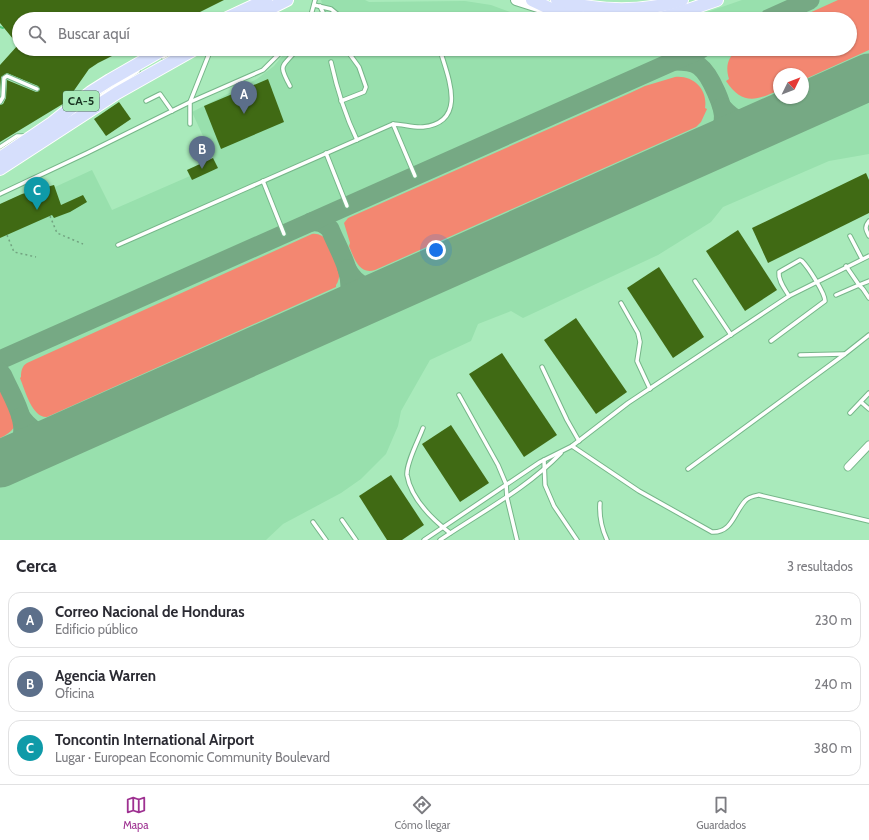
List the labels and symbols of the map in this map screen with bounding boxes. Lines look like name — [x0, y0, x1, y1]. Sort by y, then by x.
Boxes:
north arrow — [773, 68, 809, 104]
pin: A — [231, 81, 257, 114]
road number: CA-5 — [63, 91, 99, 111]
pin: B — [189, 136, 215, 169]
pin: C — [24, 177, 50, 210]
your location — [426, 240, 446, 260]

